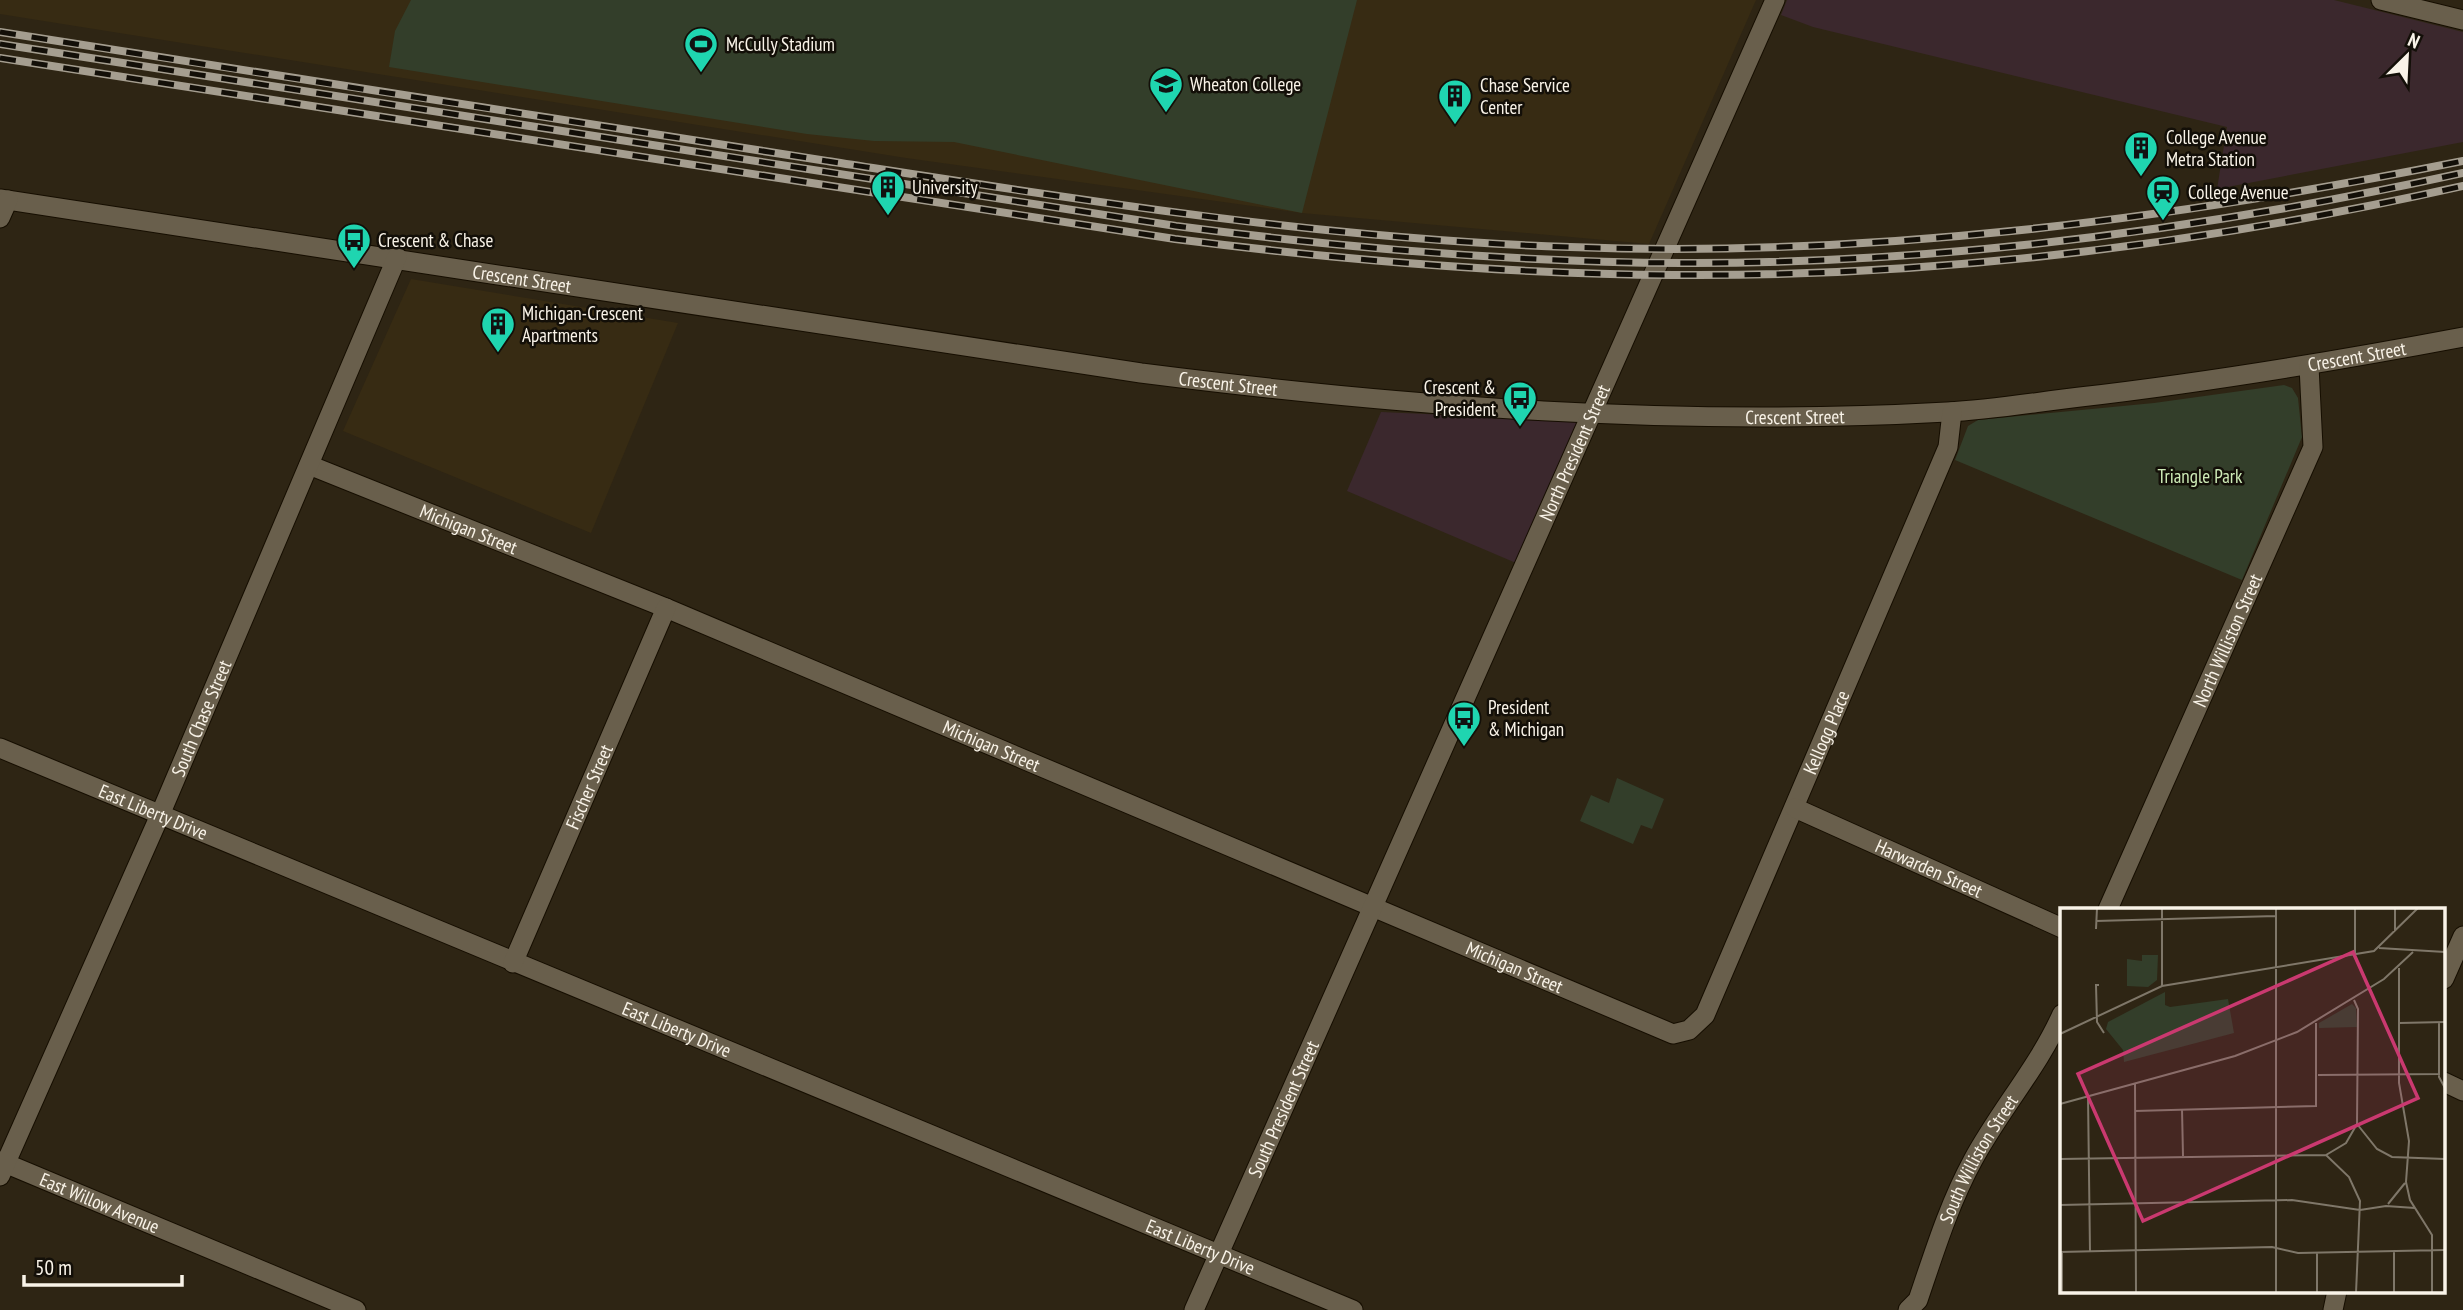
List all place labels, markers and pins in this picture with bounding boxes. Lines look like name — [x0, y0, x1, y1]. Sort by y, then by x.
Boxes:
sports icon: McCully Stadium — [682, 25, 720, 74]
place label: McCully Stadium — [726, 32, 835, 56]
school or university icon: Wheaton College — [1147, 65, 1185, 114]
place label: Wheaton College — [1190, 72, 1301, 96]
place label: Chase Service Center — [1480, 73, 1570, 119]
building icon: Chase Service Center — [1436, 77, 1474, 126]
place label: College Avenue Metra Station — [2166, 125, 2267, 171]
building icon: College Avenue Metra Station — [2122, 129, 2160, 178]
building icon: University — [869, 168, 907, 217]
station icon: College Avenue — [2144, 173, 2182, 222]
place label: University — [912, 175, 978, 199]
place label: College Avenue — [2188, 180, 2289, 204]
bus stop icon: Crescent & Chase — [335, 221, 373, 270]
place label: Crescent & Chase — [378, 228, 493, 252]
place label: Michigan-Crescent Apartments — [522, 301, 644, 347]
building icon: Michigan-Crescent Apartments — [479, 305, 517, 354]
place label: Crescent & President — [1424, 375, 1497, 421]
bus stop icon: Crescent & President — [1501, 379, 1539, 428]
place label: President & Michigan — [1488, 695, 1564, 741]
bus stop icon: President & Michigan — [1445, 699, 1483, 748]

